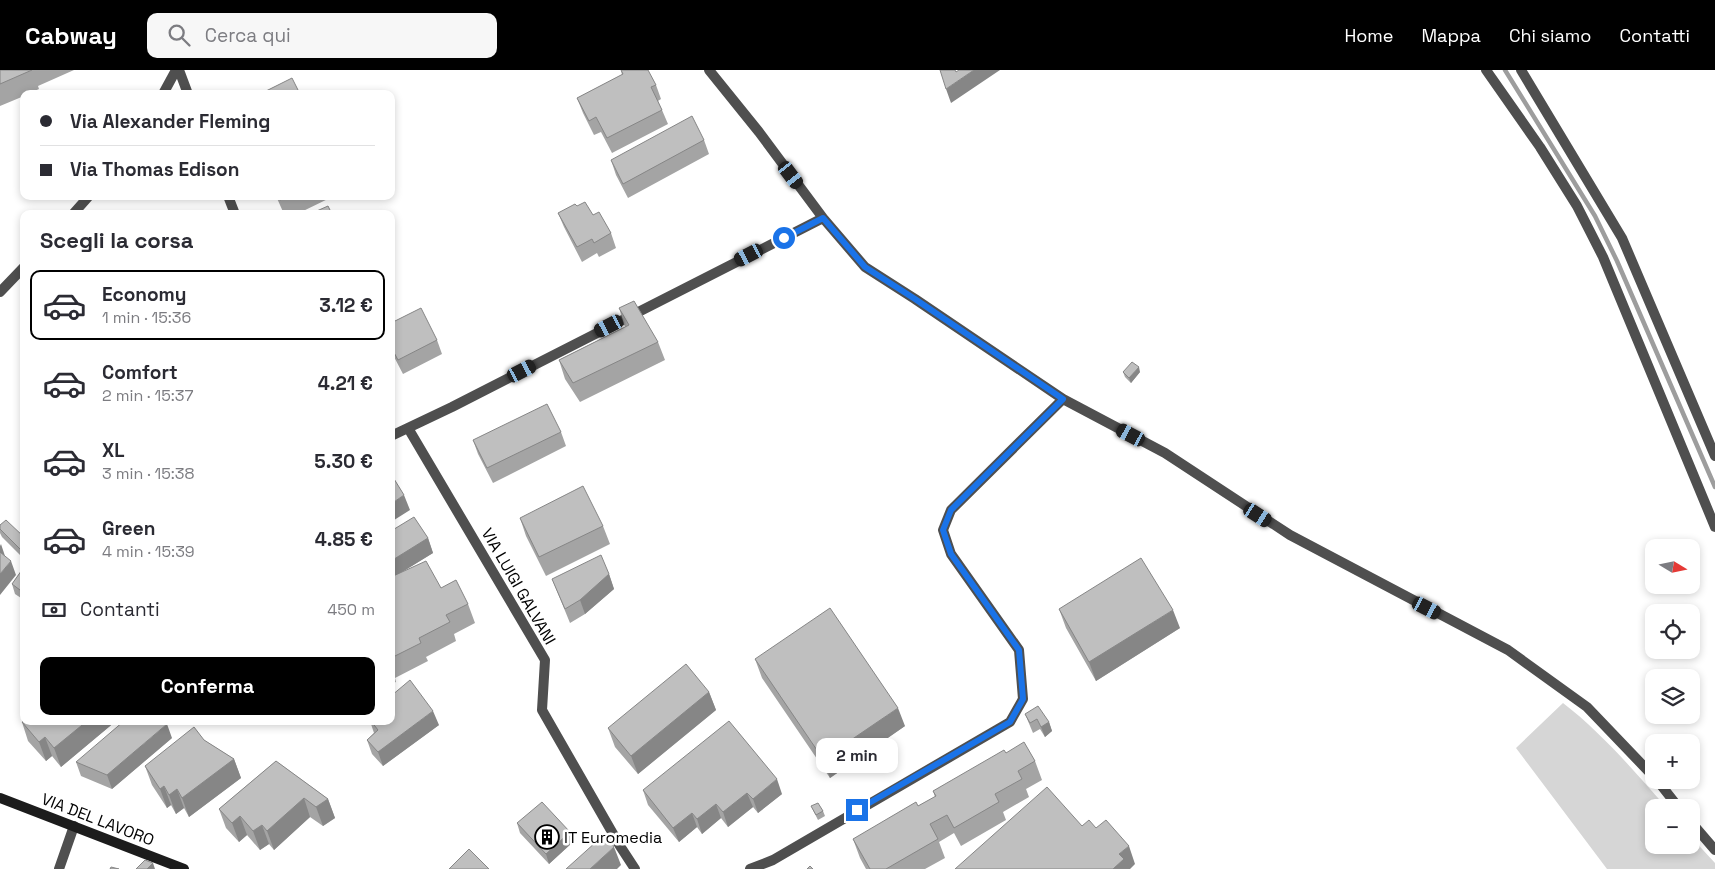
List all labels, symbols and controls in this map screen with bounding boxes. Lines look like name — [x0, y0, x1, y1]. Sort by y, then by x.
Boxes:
search box — [147, 13, 497, 58]
text: Cabway — [25, 20, 117, 51]
icon: search — [165, 21, 193, 49]
text: Cerca qui — [205, 23, 291, 48]
text: Home — [1344, 24, 1394, 47]
text: Mappa — [1422, 24, 1481, 47]
text: Chi siamo — [1509, 24, 1591, 47]
text: Contatti — [1619, 24, 1690, 47]
text: Via Alexander Fleming — [70, 109, 270, 134]
text: Via Thomas Edison — [70, 157, 239, 182]
car — [775, 159, 806, 191]
text: Scegli la corsa — [40, 226, 193, 254]
route start — [773, 227, 795, 249]
car — [732, 242, 765, 268]
text: Economy — [102, 282, 186, 307]
icon: car — [42, 283, 87, 328]
text: 3.12 € — [319, 293, 373, 318]
text: 1 min · 15:36 — [102, 307, 191, 328]
car — [592, 313, 625, 339]
car — [505, 358, 538, 384]
text: Comfort — [102, 360, 178, 385]
icon: car — [42, 361, 87, 406]
text: 4.21 € — [318, 371, 373, 396]
text: 2 min · 15:37 — [102, 385, 193, 406]
car — [1114, 421, 1147, 449]
text: XL — [102, 438, 125, 463]
icon: car — [42, 439, 87, 484]
text: 5.30 € — [314, 449, 373, 474]
text: 3 min · 15:38 — [102, 463, 194, 484]
car — [1241, 501, 1274, 529]
text: Green — [102, 516, 155, 541]
icon: car — [42, 517, 87, 562]
street label: VIA LUIGI GALVANI — [477, 524, 560, 648]
text: 4.85 € — [315, 527, 373, 552]
north arrow — [1645, 539, 1700, 594]
map controls — [1645, 539, 1700, 854]
text: 4 min · 15:39 — [102, 541, 195, 562]
car — [1410, 595, 1443, 621]
icon: cash — [40, 596, 68, 624]
text: Contanti — [80, 597, 160, 622]
text: 450 m — [327, 599, 375, 620]
button: locate — [1645, 604, 1700, 659]
button: Conferma — [40, 657, 375, 715]
button: layers — [1645, 669, 1700, 724]
button: + — [1645, 734, 1700, 789]
callout: 2 min — [816, 738, 898, 772]
text: 2 min — [836, 745, 878, 766]
street label: VIA DEL LAVORO — [39, 788, 157, 851]
route end — [846, 799, 868, 821]
button: − — [1645, 799, 1700, 854]
building icon: IT Euromedia — [534, 824, 560, 850]
place label: IT Euromedia — [564, 827, 662, 848]

